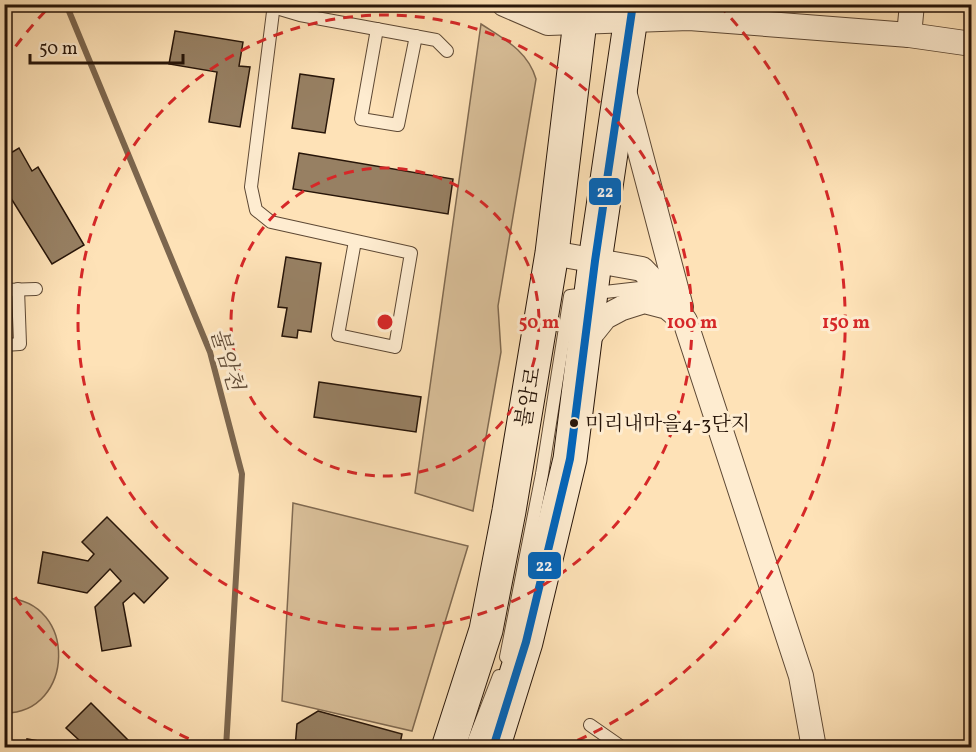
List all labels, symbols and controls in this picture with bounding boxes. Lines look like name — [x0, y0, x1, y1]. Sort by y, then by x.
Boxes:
scale bar — [30, 27, 183, 65]
text: 50 m — [39, 37, 78, 62]
line badge: 22 — [588, 177, 622, 206]
text: 22 — [597, 182, 613, 204]
text: 50 m — [519, 311, 559, 336]
text: 100 m — [667, 311, 717, 336]
text: 150 m — [822, 311, 870, 336]
centre of rings — [375, 312, 395, 332]
water label: 불암천 — [201, 325, 250, 396]
street label: 불암로 — [510, 365, 549, 430]
place label: 미리내마을4-3단지 — [585, 411, 750, 439]
marker: 미리내마을4-3단지 — [568, 417, 580, 429]
line badge: 22 — [527, 551, 562, 580]
text: 22 — [536, 556, 552, 578]

